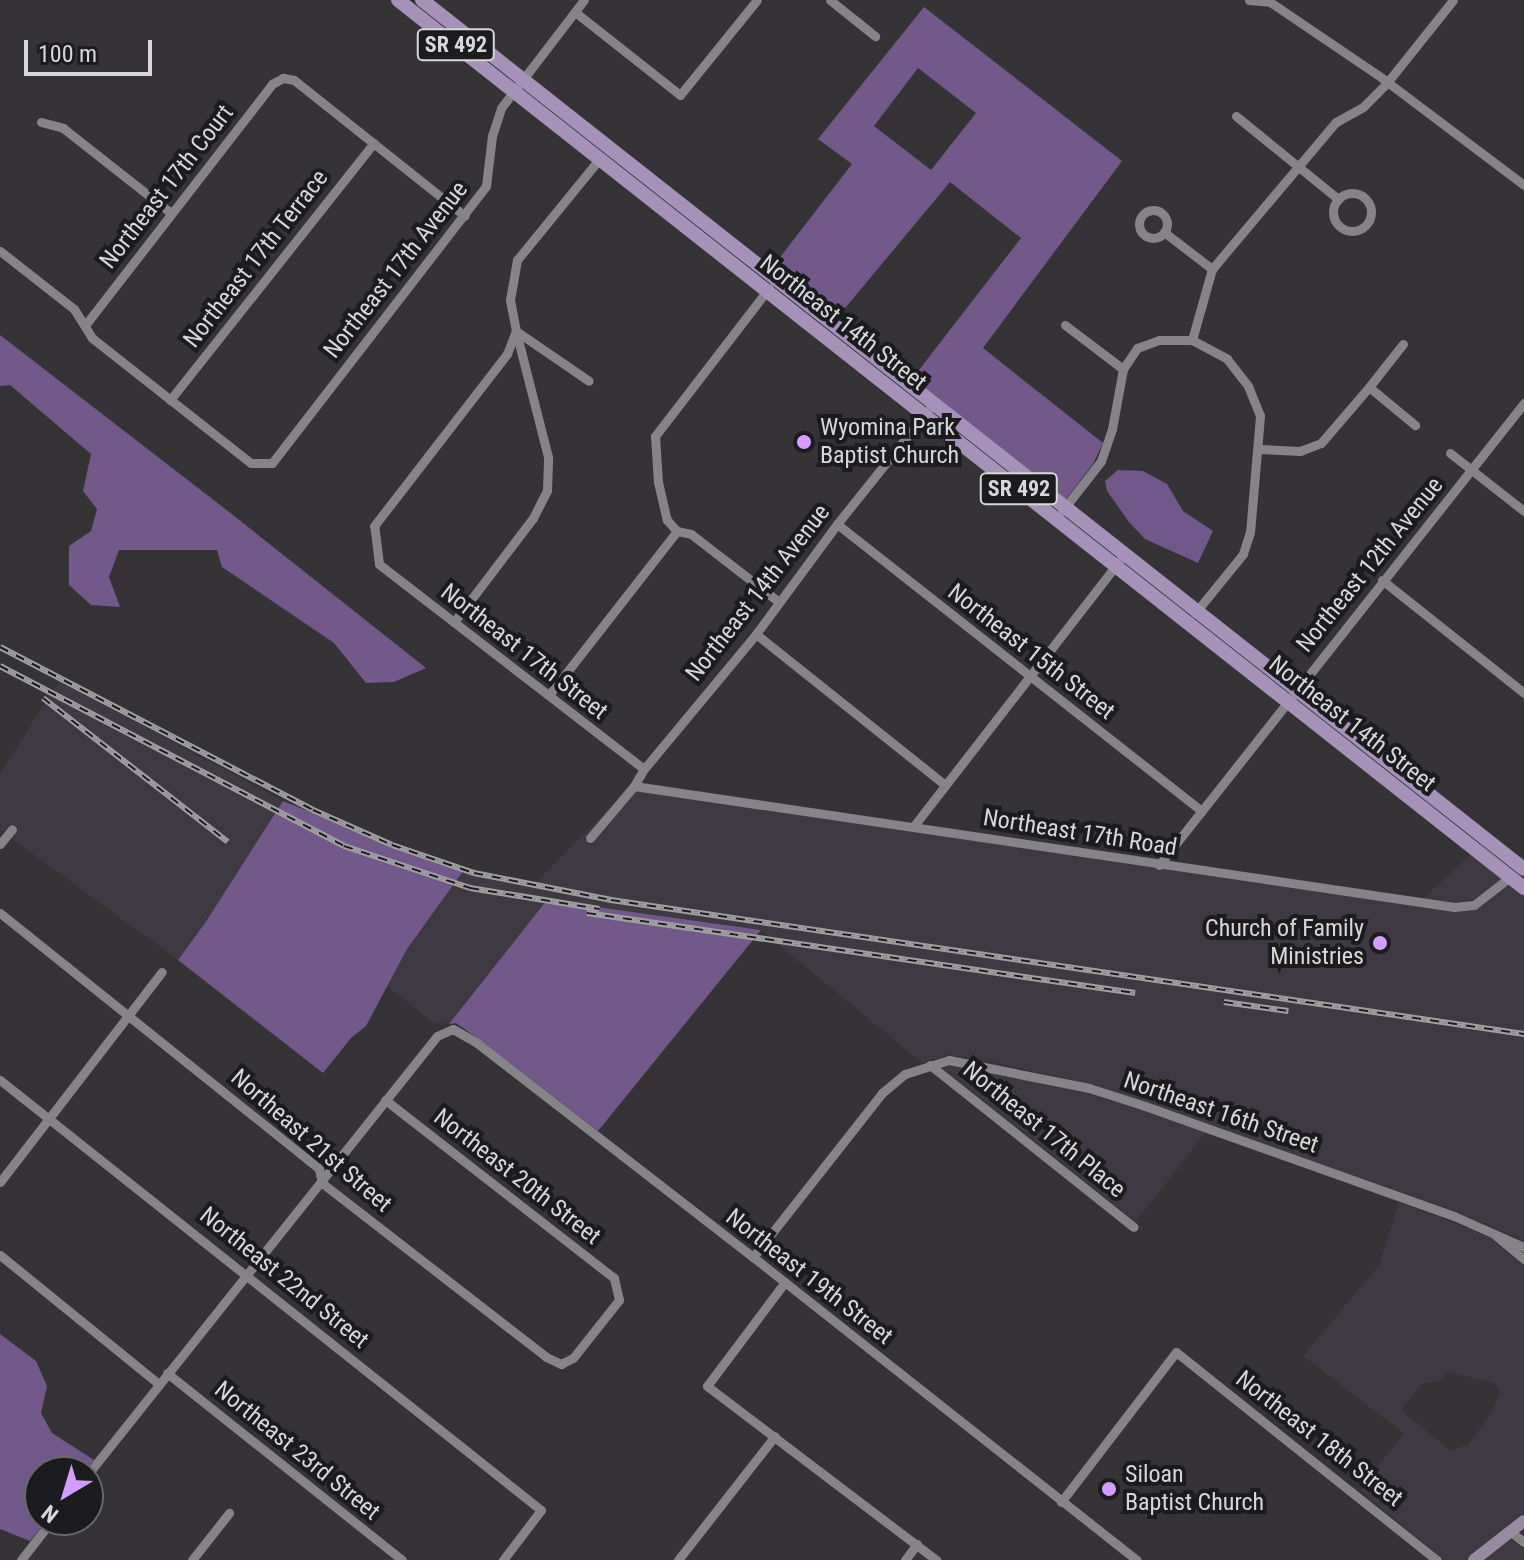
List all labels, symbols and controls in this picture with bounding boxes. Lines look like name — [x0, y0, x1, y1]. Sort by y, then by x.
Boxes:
scale bar — [28, 24, 156, 74]
road number: SR 492 — [416, 27, 496, 63]
text: 100 m — [38, 40, 97, 68]
street label: Northeast 17th Court — [94, 99, 240, 275]
street label: Northeast 17th Terrace — [177, 164, 335, 354]
street label: Northeast 17th Avenue — [318, 176, 474, 364]
street label: Northeast 14th Street — [754, 249, 932, 397]
place label: Wyomina Park Baptist Church — [820, 414, 959, 470]
marker: Wyomina Park Baptist Church — [795, 433, 813, 451]
road number: SR 492 — [979, 471, 1059, 507]
street label: Northeast 12th Avenue — [1291, 472, 1449, 658]
street label: Northeast 14th Avenue — [680, 499, 836, 687]
street label: Northeast 17th Street — [435, 578, 613, 726]
street label: Northeast 15th Street — [942, 578, 1120, 726]
street label: Northeast 14th Street — [1263, 650, 1441, 798]
street label: Northeast 17th Road — [981, 803, 1179, 863]
place label: Church of Family Ministries — [1205, 915, 1364, 971]
marker: Church of Family Ministries — [1371, 934, 1389, 952]
street label: Northeast 17th Place — [957, 1056, 1131, 1204]
street label: Northeast 21st Street — [225, 1063, 397, 1219]
street label: Northeast 16th Street — [1120, 1066, 1322, 1160]
street label: Northeast 20th Street — [428, 1103, 606, 1251]
street label: Northeast 22nd Street — [194, 1201, 374, 1355]
street label: Northeast 19th Street — [720, 1203, 898, 1351]
street label: Northeast 18th Street — [1230, 1365, 1408, 1513]
street label: Northeast 23rd Street — [209, 1376, 385, 1526]
north arrow — [24, 1456, 104, 1536]
place label: Siloan Baptist Church — [1125, 1461, 1264, 1517]
marker: Siloan Baptist Church — [1100, 1480, 1118, 1498]
text: N — [37, 1500, 63, 1528]

